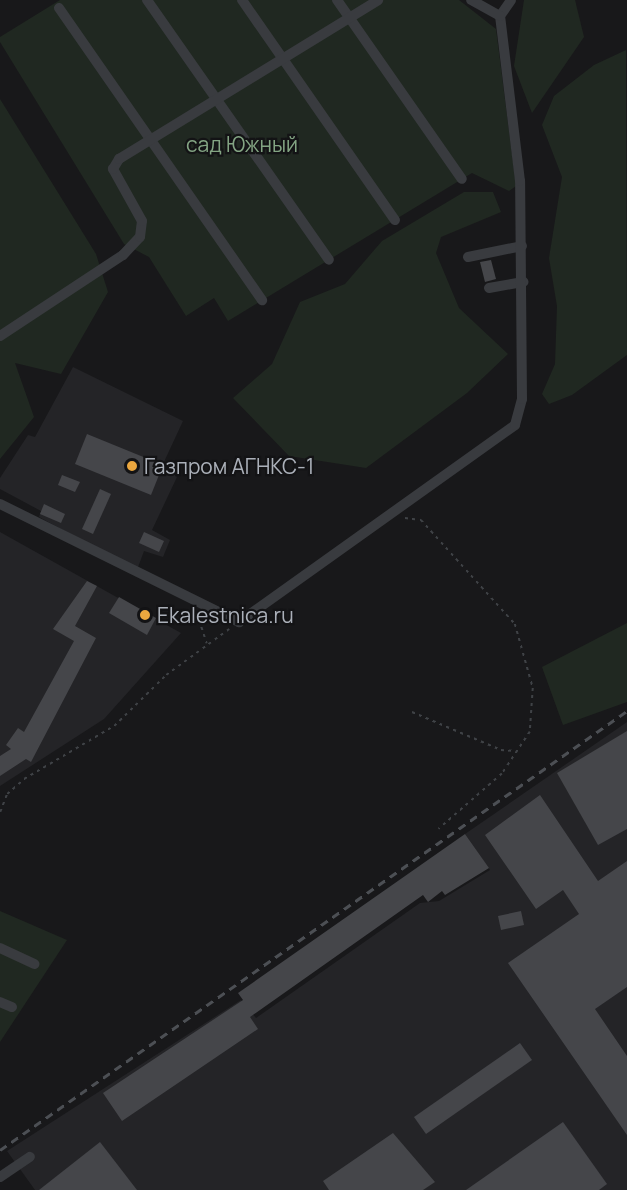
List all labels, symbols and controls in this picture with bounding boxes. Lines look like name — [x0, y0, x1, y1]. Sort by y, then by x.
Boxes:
park label: сад Южный — [186, 131, 298, 157]
place label: Газпром АГНКС-1 — [144, 453, 314, 479]
marker: Газпром АГНКС-1 — [125, 459, 139, 473]
place label: Ekalestnica.ru — [157, 602, 294, 628]
marker: Ekalestnica.ru — [138, 608, 152, 622]

